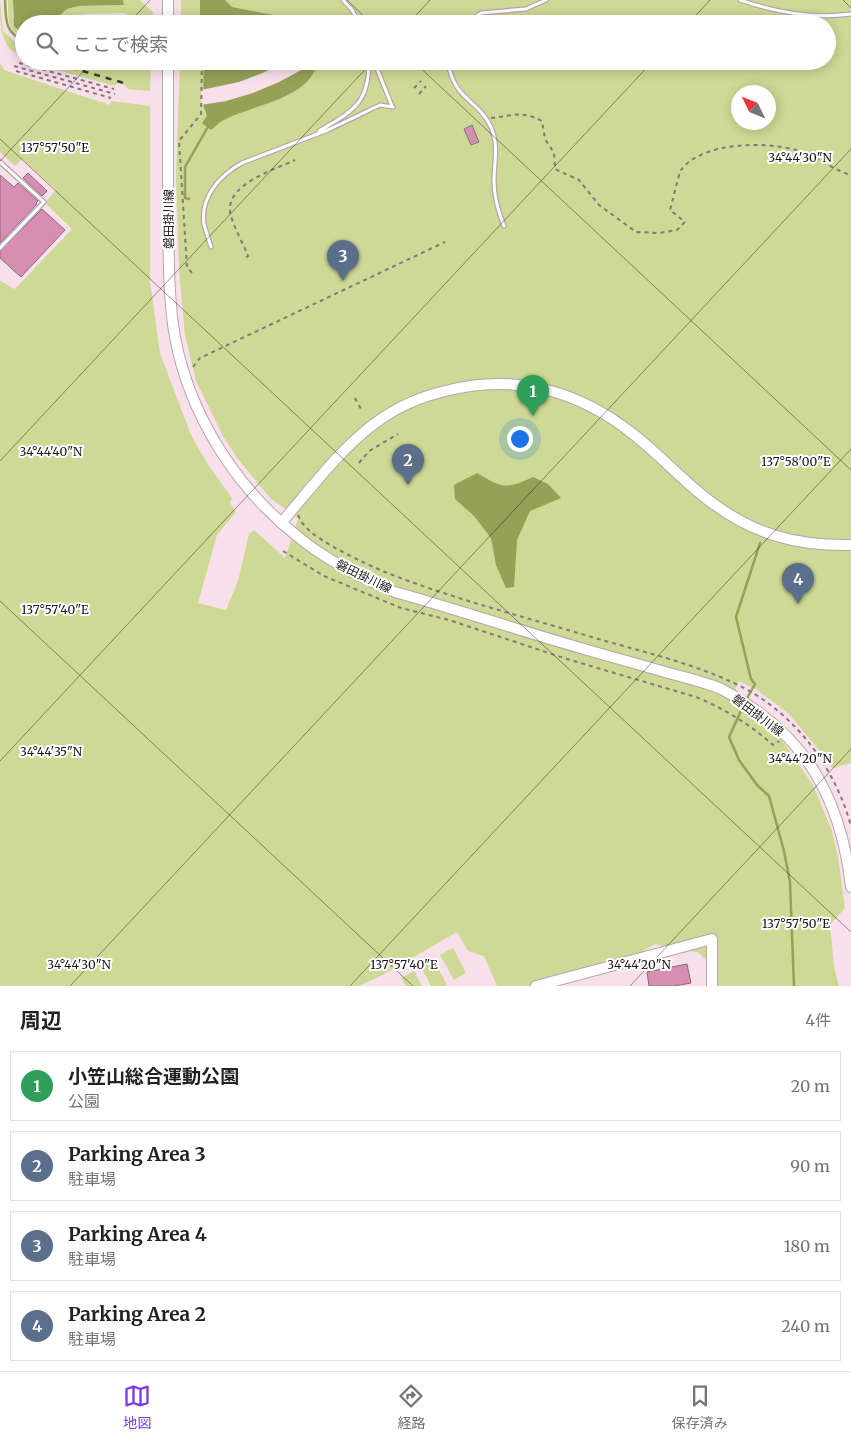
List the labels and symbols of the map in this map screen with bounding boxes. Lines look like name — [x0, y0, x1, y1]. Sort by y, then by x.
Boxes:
north arrow — [731, 85, 776, 130]
text: 137°57'50"E — [21, 140, 89, 155]
text: 34°44'30"N — [768, 150, 832, 165]
street label: 磐田掛川線 — [161, 189, 176, 249]
pin: 3 — [327, 240, 359, 281]
pin: 1 — [517, 375, 549, 416]
your location — [507, 426, 533, 452]
text: 34°44'40"N — [20, 444, 83, 459]
pin: 2 — [392, 444, 424, 485]
text: 137°58'00"E — [761, 454, 831, 469]
street label: 磐田掛川線 — [334, 556, 394, 596]
pin: 4 — [782, 563, 814, 604]
text: 137°57'40"E — [21, 602, 89, 617]
street label: 磐田掛川線 — [730, 691, 786, 739]
text: 34°44'35"N — [20, 744, 83, 759]
text: 34°44'20"N — [768, 751, 833, 766]
text: 137°57'50"E — [762, 916, 830, 931]
text: 34°44'30"N — [47, 957, 111, 972]
text: 137°57'40"E — [370, 957, 438, 972]
text: 34°44'20"N — [607, 957, 672, 972]

